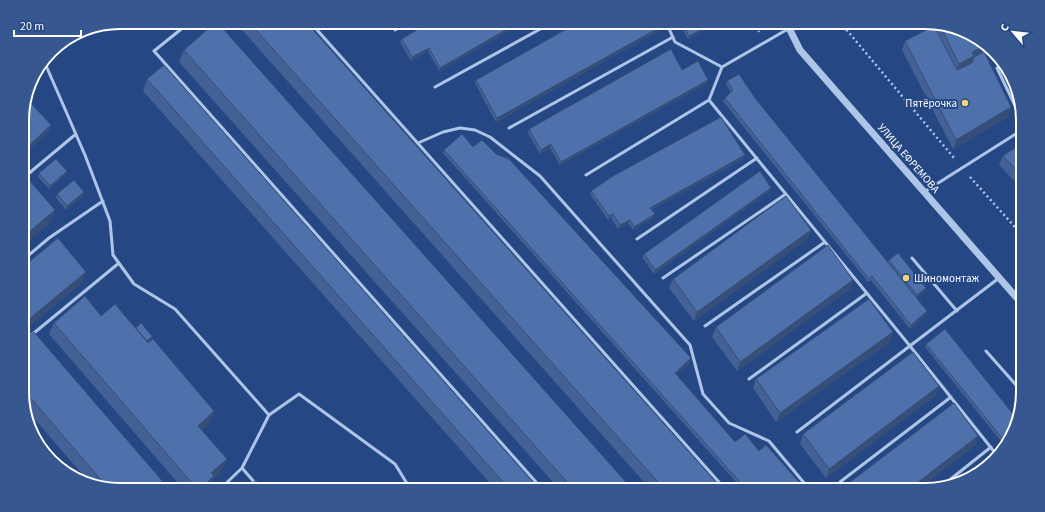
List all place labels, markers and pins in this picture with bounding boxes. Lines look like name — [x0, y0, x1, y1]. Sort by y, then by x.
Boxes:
place label: Пятёрочка — [905, 96, 957, 111]
marker: Пятёрочка — [960, 98, 970, 108]
place label: Шиномонтаж — [914, 271, 979, 286]
marker: Шиномонтаж — [901, 273, 911, 283]

